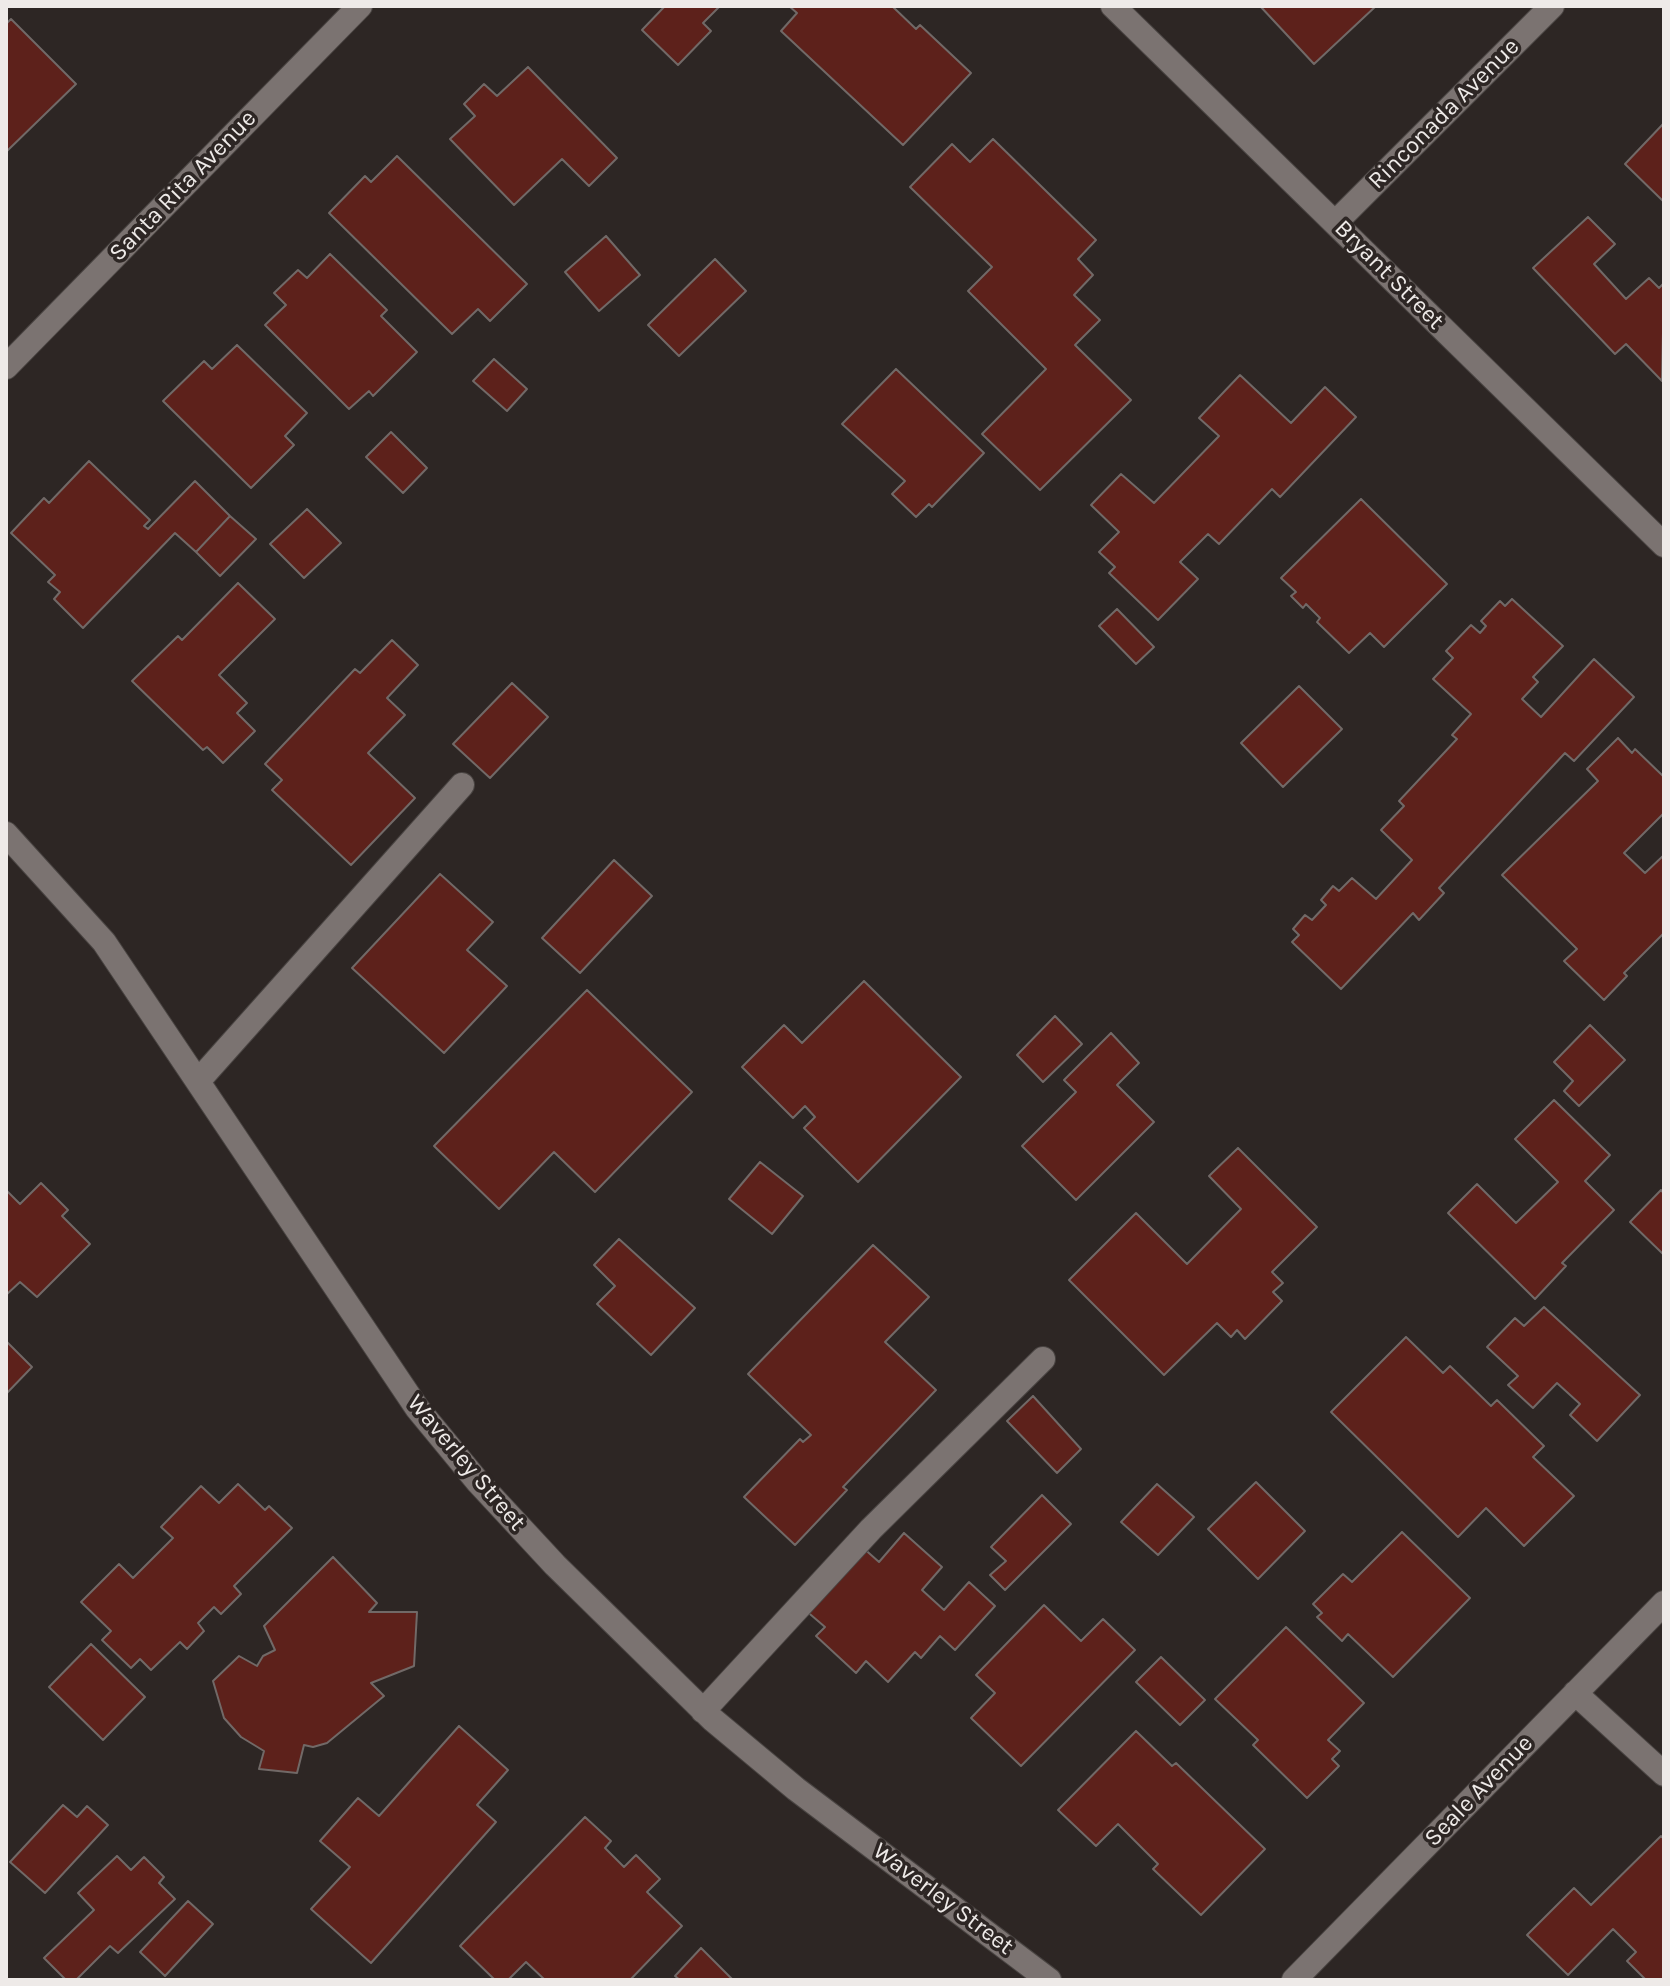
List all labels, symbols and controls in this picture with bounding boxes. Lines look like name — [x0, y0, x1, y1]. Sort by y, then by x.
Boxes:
street label: Rinconada Avenue — [1363, 33, 1525, 195]
street label: Santa Rita Avenue — [104, 104, 262, 268]
street label: Bryant Street — [1328, 214, 1450, 336]
street label: Waverley Street — [401, 1389, 531, 1537]
street label: Seale Avenue — [1419, 1729, 1539, 1853]
street label: Waverley Street — [867, 1837, 1019, 1961]

